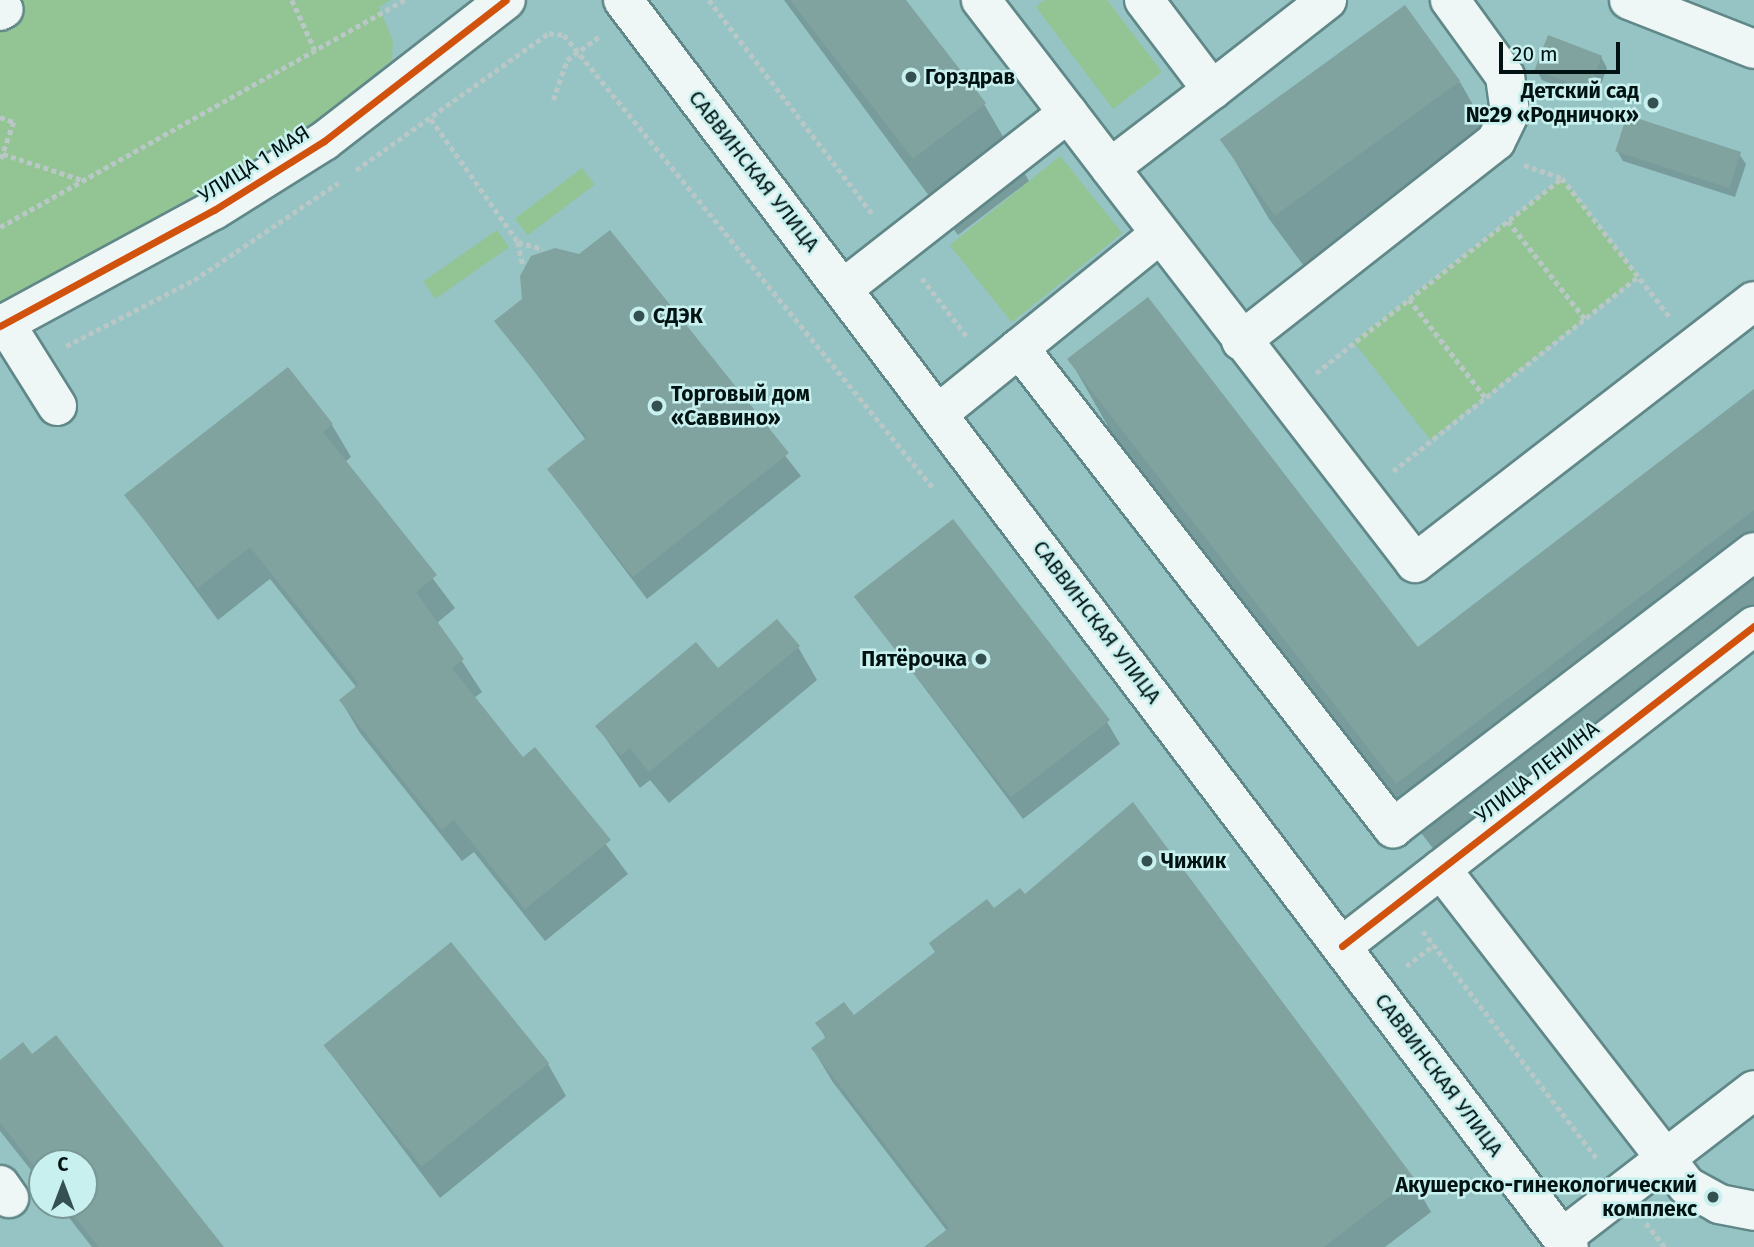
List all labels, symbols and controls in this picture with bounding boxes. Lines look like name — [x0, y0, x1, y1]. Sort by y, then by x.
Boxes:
scale bar — [1502, 28, 1623, 72]
text: 20 m — [1512, 41, 1558, 67]
place label: Горздрав — [925, 64, 1015, 90]
marker: Горздрав — [903, 69, 919, 85]
place label: Детский сад №29 «Родничок» — [1466, 78, 1639, 128]
street label: САВВИНСКАЯ УЛИЦА — [683, 85, 825, 257]
marker: Детский сад №29 «Родничок» — [1645, 95, 1661, 111]
street label: УЛИЦА 1 МАЯ — [194, 120, 314, 208]
place label: СДЭК — [653, 303, 703, 329]
marker: СДЭК — [631, 308, 647, 324]
place label: Торговый дом «Саввино» — [671, 381, 810, 431]
marker: Торговый дом «Саввино» — [649, 398, 665, 414]
street label: САВВИНСКАЯ УЛИЦА — [1028, 536, 1166, 708]
place label: Пятёрочка — [861, 646, 967, 672]
marker: Пятёрочка — [973, 651, 989, 667]
street label: УЛИЦА ЛЕНИНА — [1470, 716, 1604, 828]
place label: Чижик — [1161, 848, 1226, 874]
marker: Чижик — [1139, 853, 1155, 869]
street label: САВВИНСКАЯ УЛИЦА — [1370, 989, 1508, 1161]
north arrow — [28, 1149, 98, 1219]
text: С — [58, 1153, 68, 1176]
place label: Акушерско-гинекологический комплекс — [1396, 1172, 1697, 1222]
marker: Акушерско-гинекологический комплекс — [1703, 1187, 1723, 1207]

